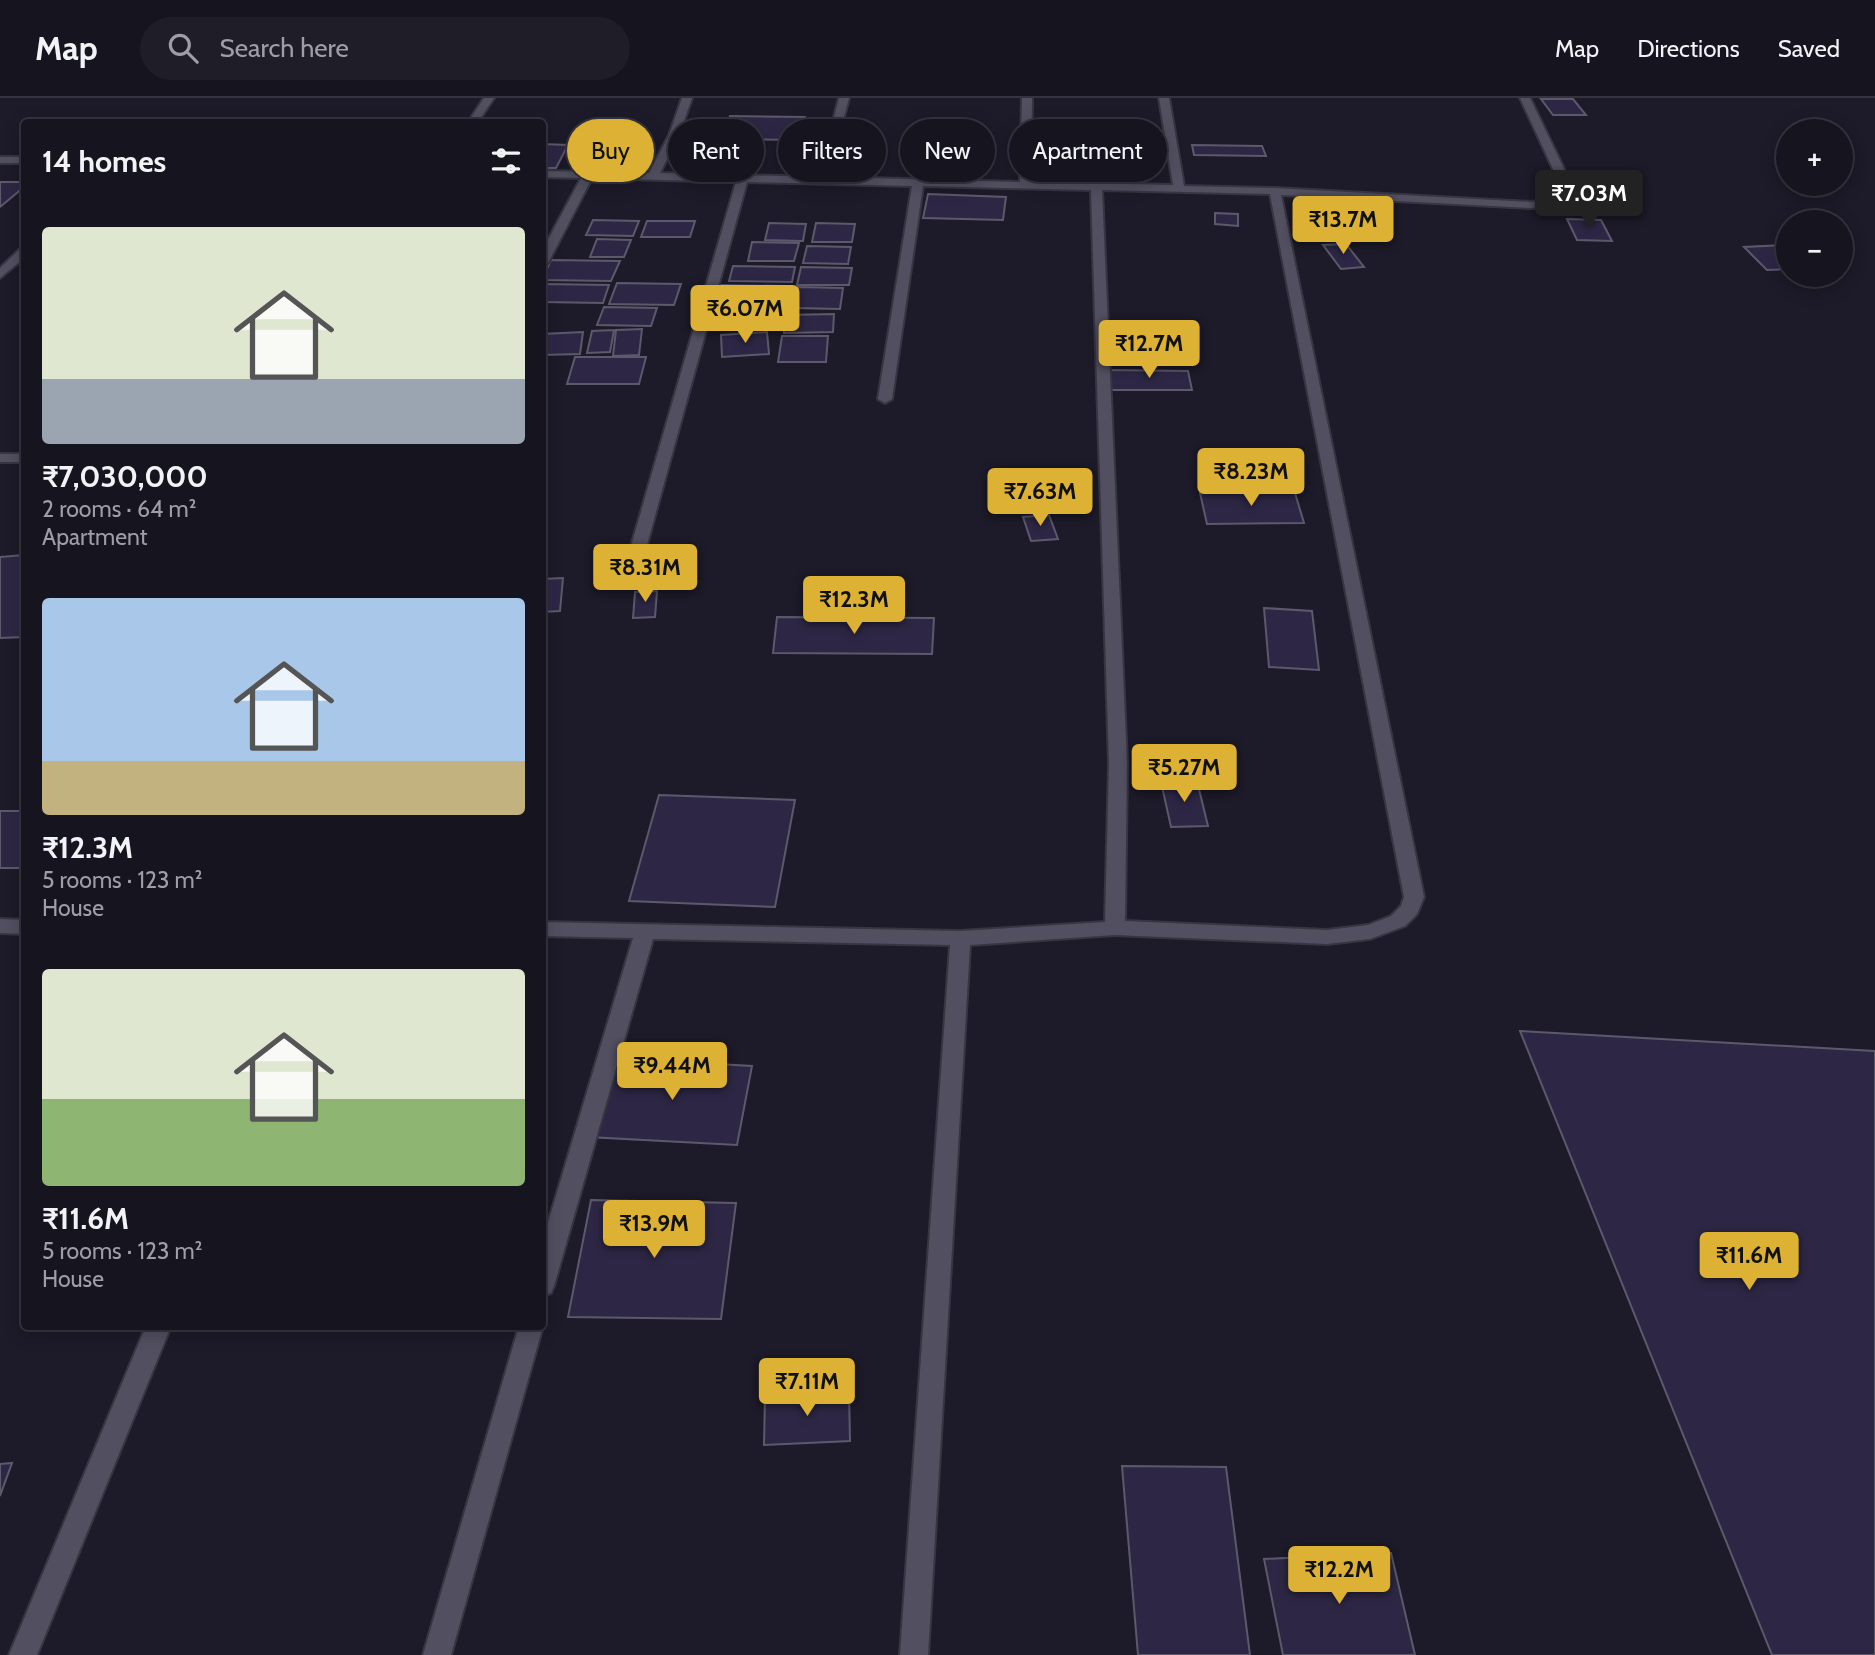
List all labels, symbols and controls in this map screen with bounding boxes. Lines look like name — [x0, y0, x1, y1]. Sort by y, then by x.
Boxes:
search box — [140, 17, 630, 80]
text: Map — [35, 28, 98, 68]
icon: search — [164, 29, 202, 67]
text: Search here — [220, 32, 349, 64]
text: Map — [1555, 34, 1599, 63]
text: Directions — [1637, 34, 1740, 63]
text: Saved — [1778, 34, 1840, 63]
chip: Buy — [567, 119, 654, 182]
chip: Rent — [668, 119, 764, 182]
chip: Filters — [778, 119, 886, 182]
chip: New — [900, 119, 995, 182]
chip: Apartment — [1009, 119, 1167, 182]
map controls — [1776, 119, 1853, 287]
button: + — [1776, 119, 1853, 196]
icon: filters — [487, 142, 525, 180]
text: 14 homes — [42, 143, 166, 180]
pin: ₹7.03M — [1532, 170, 1646, 230]
text: ₹7.03M — [1551, 179, 1627, 207]
pin: ₹13.7M — [1286, 197, 1400, 256]
text: ₹13.7M — [1309, 205, 1377, 233]
button: − — [1776, 210, 1853, 287]
icon: home — [221, 272, 347, 398]
pin: ₹6.07M — [688, 286, 802, 345]
text: ₹6.07M — [706, 294, 784, 322]
pin: ₹12.7M — [1092, 320, 1206, 380]
text: ₹12.7M — [1115, 329, 1183, 357]
pin: ₹8.23M — [1194, 448, 1308, 508]
text: ₹8.23M — [1213, 457, 1289, 485]
text: ₹7,030,000 — [42, 458, 208, 495]
pin: ₹7.63M — [983, 468, 1097, 528]
text: ₹7.63M — [1003, 477, 1077, 505]
text: 2 rooms · 64 m² — [42, 495, 196, 523]
text: Apartment — [42, 523, 147, 551]
pin: ₹8.31M — [588, 545, 702, 604]
text: ₹8.31M — [609, 553, 681, 581]
pin: ₹12.3M — [797, 576, 911, 636]
text: ₹12.3M — [819, 585, 889, 613]
icon: home — [221, 643, 347, 769]
pin: ₹5.27M — [1127, 744, 1241, 804]
text: ₹5.27M — [1148, 753, 1220, 781]
text: ₹12.3M — [42, 829, 133, 866]
text: 5 rooms · 123 m² — [42, 866, 202, 894]
text: House — [42, 894, 104, 922]
icon: home — [221, 1014, 347, 1140]
pin: ₹9.44M — [615, 1042, 729, 1102]
text: ₹9.44M — [633, 1051, 711, 1079]
text: ₹11.6M — [42, 1200, 129, 1237]
pin: ₹13.9M — [597, 1200, 711, 1260]
text: ₹13.9M — [619, 1209, 689, 1237]
pin: ₹11.6M — [1692, 1232, 1806, 1292]
text: 5 rooms · 123 m² — [42, 1237, 202, 1265]
text: ₹11.6M — [1716, 1241, 1782, 1269]
text: House — [42, 1265, 104, 1293]
pin: ₹7.11M — [750, 1358, 864, 1418]
text: ₹7.11M — [775, 1367, 839, 1395]
pin: ₹12.2M — [1282, 1546, 1396, 1606]
text: ₹12.2M — [1304, 1555, 1374, 1583]

